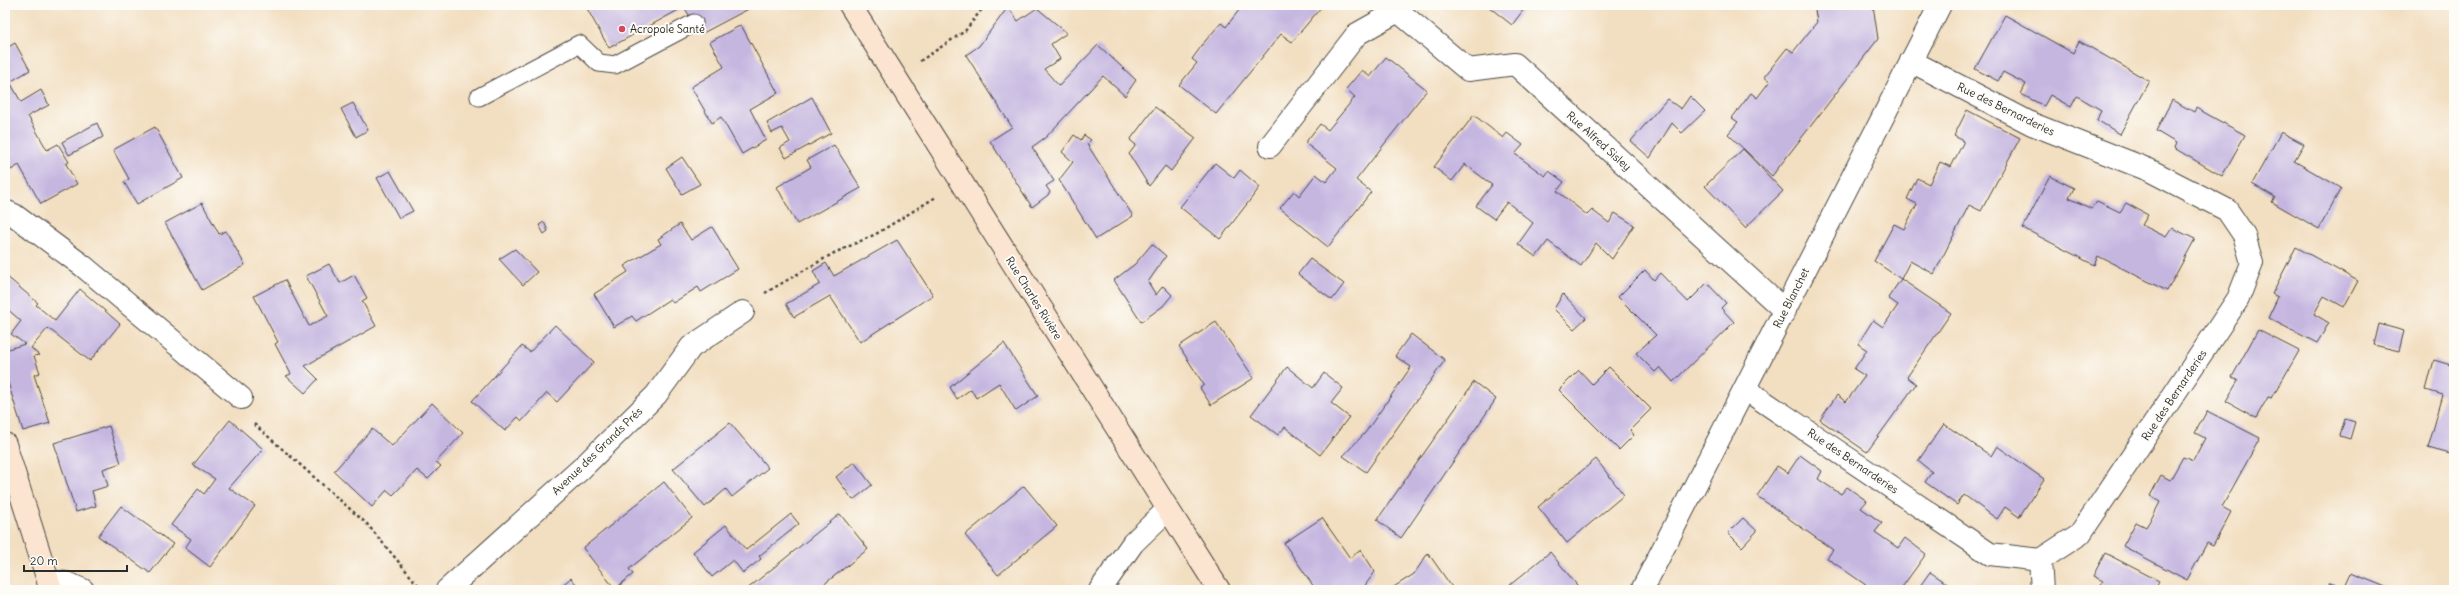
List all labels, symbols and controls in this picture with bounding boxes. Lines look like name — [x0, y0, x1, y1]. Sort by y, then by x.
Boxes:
place label: Acropole Santé — [630, 22, 705, 36]
marker: Acropole Santé — [617, 24, 627, 34]
street label: Rue des Bernarderies — [1955, 79, 2057, 139]
street label: Rue Alfred Sisley — [1564, 108, 1634, 174]
street label: Rue Charles Rivière — [1003, 254, 1065, 342]
street label: Rue Blanchet — [1770, 265, 1812, 330]
street label: Rue des Bernarderies — [2138, 347, 2210, 443]
street label: Avenue des Grands Prés — [549, 404, 645, 498]
street label: Rue des Bernarderies — [1805, 425, 1901, 497]
scale bar — [24, 547, 127, 573]
text: 20 m — [30, 553, 58, 568]

